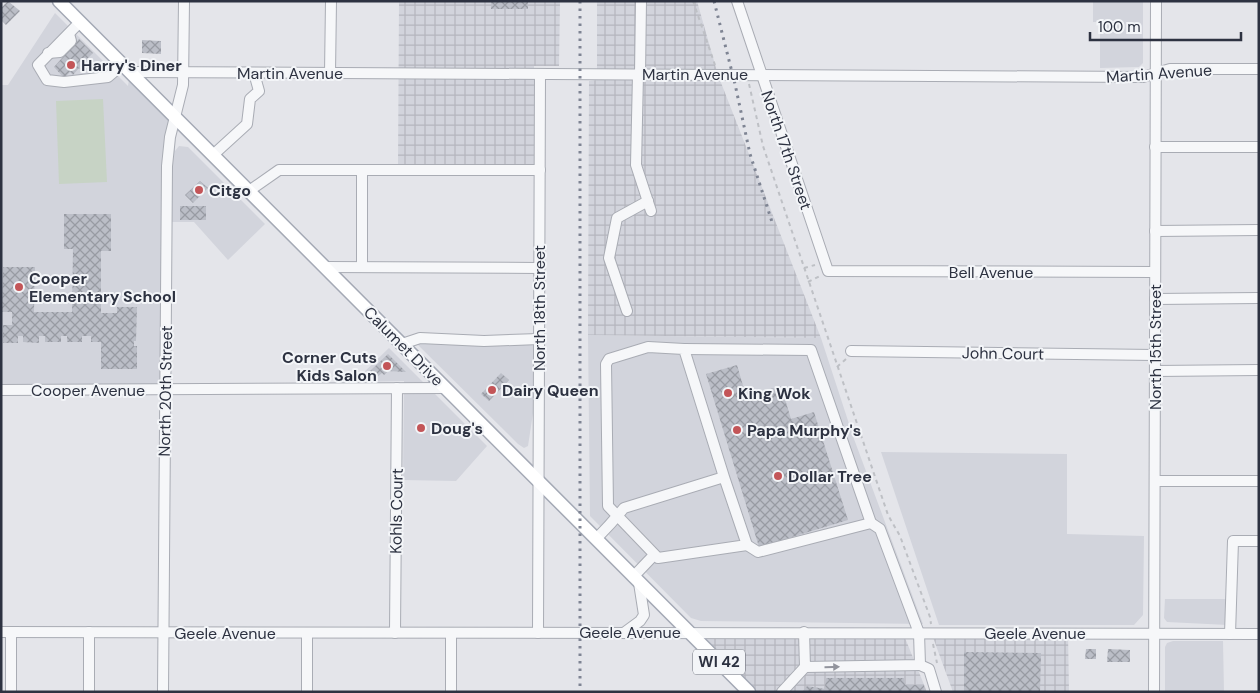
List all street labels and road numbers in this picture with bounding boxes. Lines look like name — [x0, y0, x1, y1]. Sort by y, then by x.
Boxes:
street label: Martin Avenue — [1105, 59, 1213, 88]
street label: Martin Avenue — [237, 63, 343, 84]
street label: Martin Avenue — [642, 64, 748, 85]
street label: North 17th Street — [756, 88, 817, 213]
street label: North 18th Street — [529, 245, 550, 371]
street label: Bell Avenue — [949, 262, 1033, 283]
street label: North 15th Street — [1145, 284, 1166, 410]
street label: Calumet Drive — [359, 302, 448, 391]
street label: North 20th Street — [154, 325, 177, 457]
street label: John Court — [962, 342, 1044, 365]
street label: Cooper Avenue — [31, 380, 145, 401]
street label: Kohls Court — [385, 468, 408, 554]
street label: Geele Avenue — [579, 622, 681, 643]
street label: Geele Avenue — [174, 623, 276, 644]
street label: Geele Avenue — [984, 623, 1086, 644]
road number: WI 42 — [693, 650, 745, 674]

